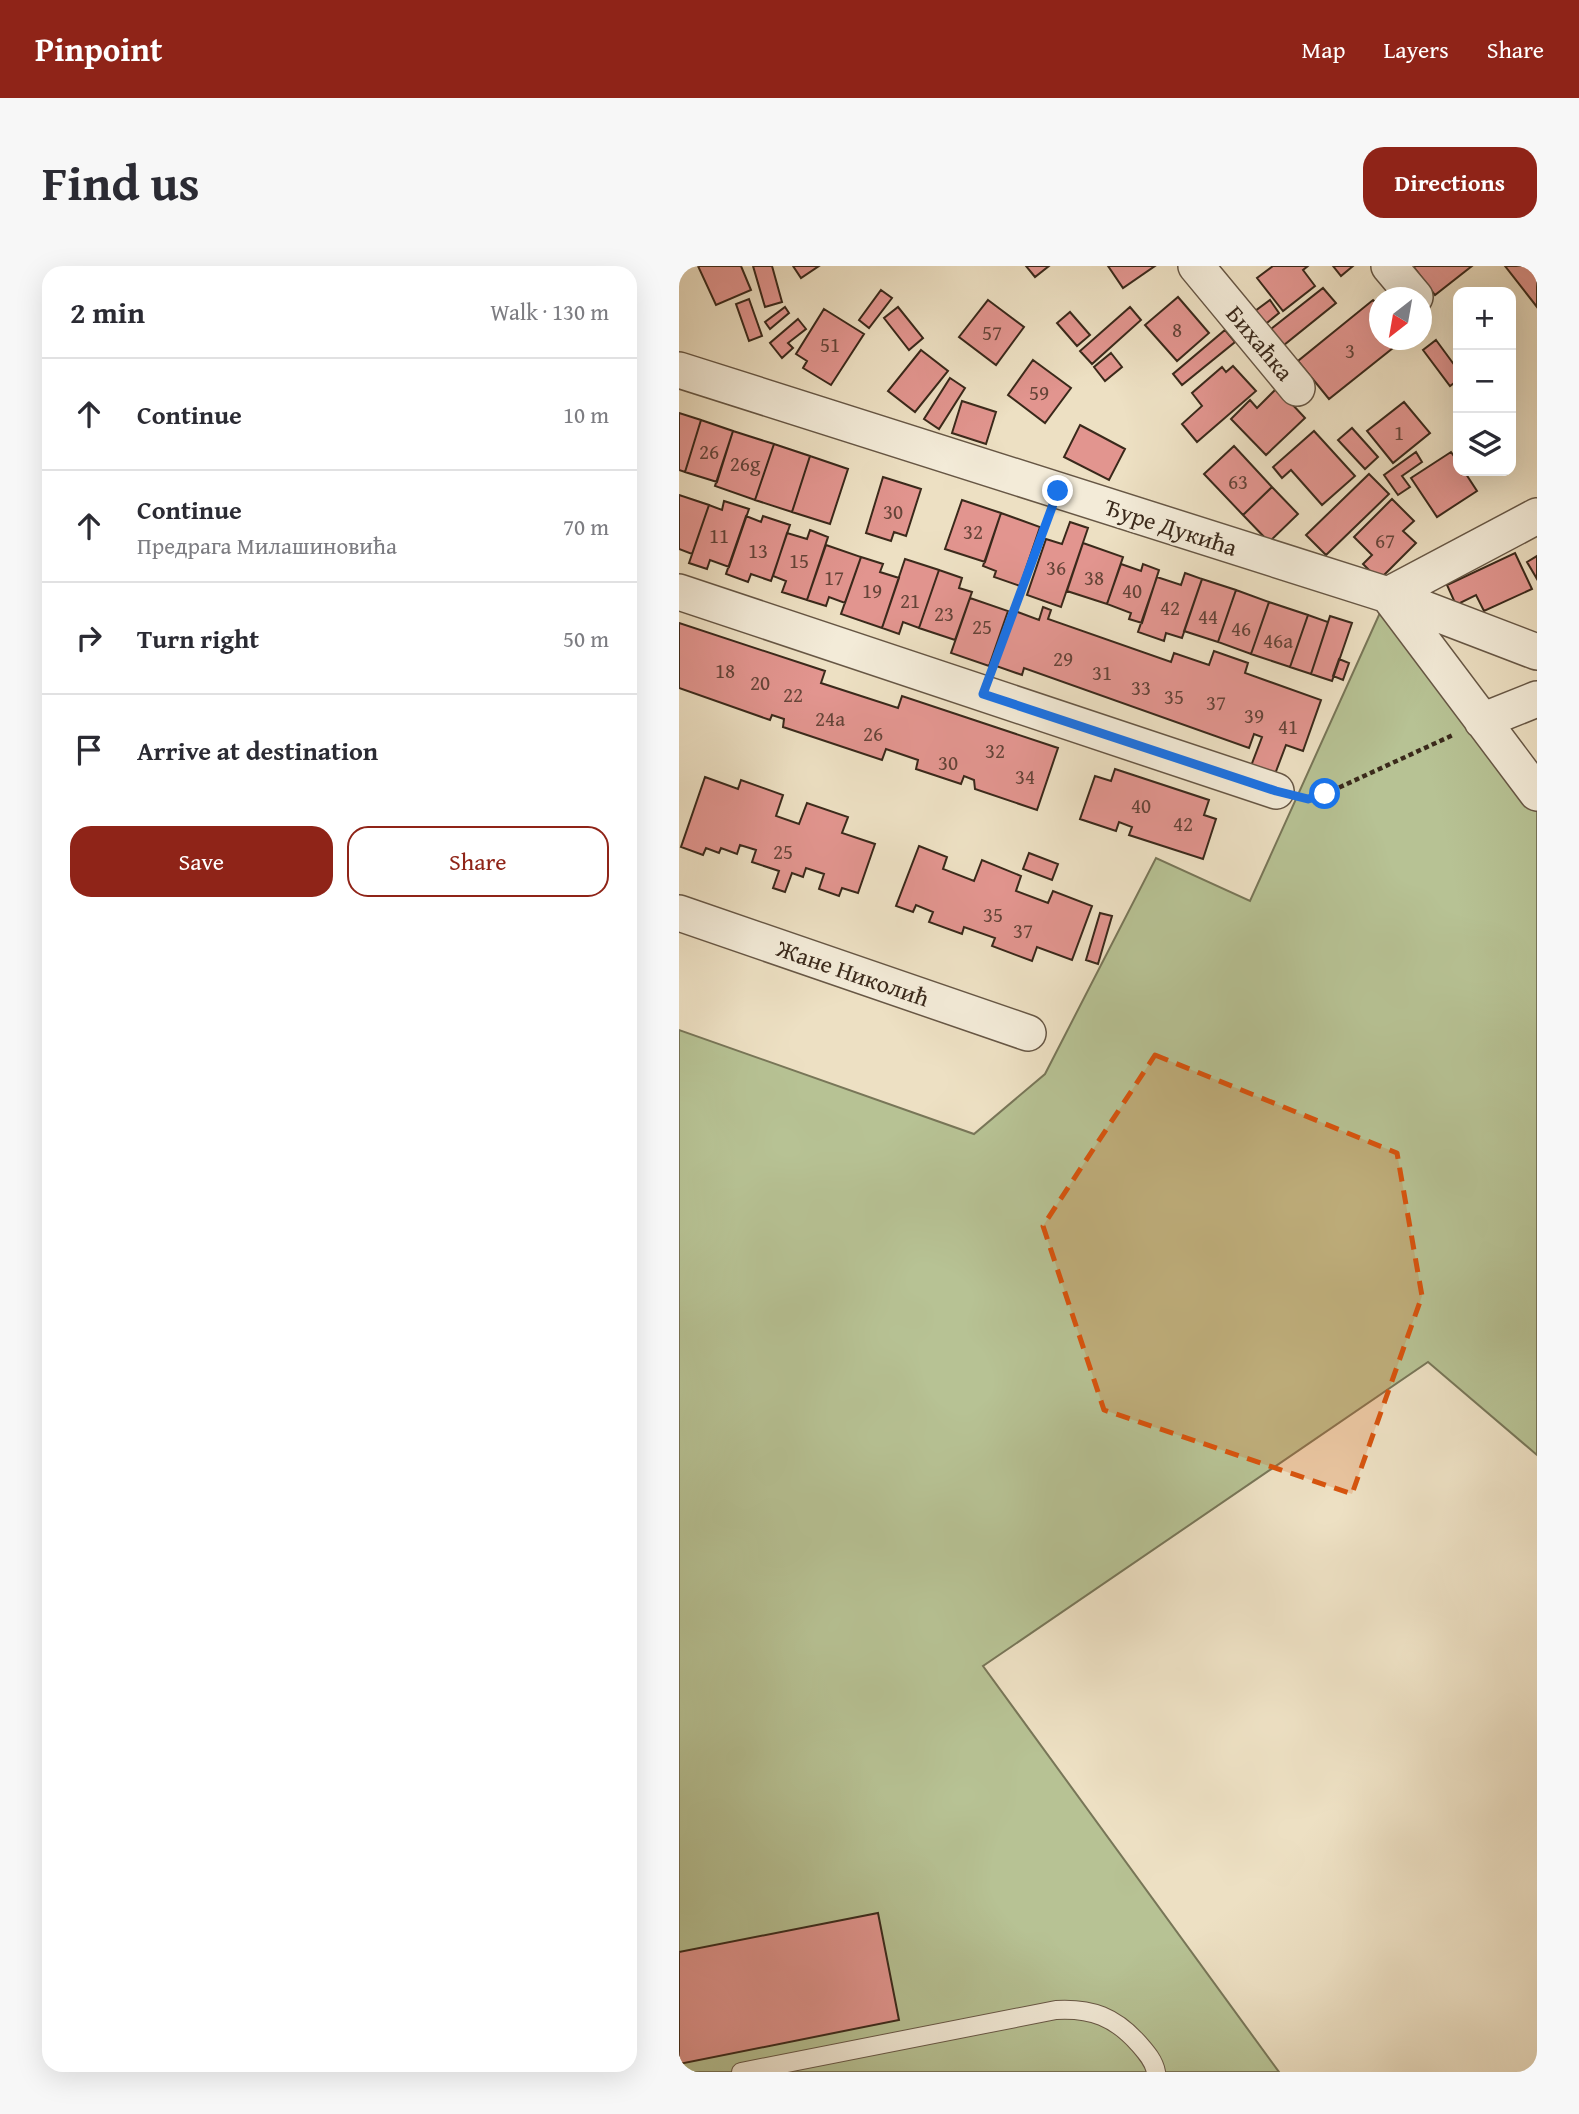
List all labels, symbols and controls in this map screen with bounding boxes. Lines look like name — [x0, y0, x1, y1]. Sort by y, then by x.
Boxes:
text: Pinpoint — [35, 25, 162, 73]
text: Map — [1302, 32, 1345, 67]
text: Layers — [1383, 32, 1449, 67]
text: Share — [1487, 32, 1544, 67]
text: Find us — [42, 146, 200, 218]
button: Directions — [1363, 147, 1537, 218]
north arrow — [1369, 287, 1432, 350]
map controls — [1453, 287, 1516, 476]
button: + — [1453, 287, 1516, 350]
text: 2 min — [70, 290, 145, 334]
text: Walk · 130 m — [490, 295, 609, 328]
street label: Бихаћка — [1218, 298, 1302, 389]
house number: 8 — [1172, 314, 1182, 345]
house number: 57 — [982, 317, 1002, 348]
house number: 51 — [820, 329, 840, 360]
house number: 3 — [1345, 335, 1355, 366]
button: − — [1453, 350, 1516, 413]
house number: 59 — [1029, 377, 1049, 408]
icon: ahead — [70, 395, 108, 433]
text: Continue — [137, 395, 242, 434]
text: 10 m — [563, 398, 609, 431]
button: layers — [1453, 413, 1516, 476]
house number: 1 — [1394, 417, 1404, 448]
house number: 26 — [699, 436, 719, 467]
house number: 26g — [730, 448, 761, 479]
house number: 63 — [1228, 466, 1248, 497]
route end — [1042, 475, 1073, 506]
street label: Ђуре Дукића — [1100, 489, 1242, 565]
text: Continue — [137, 490, 242, 529]
house number: 30 — [883, 496, 903, 527]
icon: ahead — [70, 507, 108, 545]
text: 70 m — [563, 510, 609, 543]
house number: 32 — [963, 516, 983, 547]
house number: 11 — [709, 520, 729, 551]
house number: 67 — [1375, 525, 1395, 556]
text: Предрага Милашиновића — [137, 529, 397, 562]
house number: 13 — [748, 535, 768, 566]
house number: 15 — [789, 545, 809, 576]
house number: 36 — [1046, 552, 1066, 583]
house number: 17 — [824, 562, 844, 593]
house number: 38 — [1084, 562, 1104, 593]
house number: 19 — [862, 575, 882, 606]
house number: 40 — [1122, 575, 1142, 606]
house number: 21 — [900, 585, 920, 616]
house number: 42 — [1160, 592, 1180, 623]
house number: 23 — [934, 598, 954, 629]
house number: 44 — [1198, 601, 1218, 632]
house number: 25 — [972, 611, 992, 642]
house number: 46 — [1231, 613, 1251, 644]
icon: right — [70, 619, 108, 657]
text: Turn right — [137, 619, 259, 658]
text: 50 m — [563, 622, 609, 655]
house number: 46a — [1263, 625, 1293, 656]
house number: 29 — [1053, 643, 1073, 674]
house number: 18 — [715, 655, 735, 686]
house number: 31 — [1092, 657, 1112, 688]
house number: 20 — [750, 667, 770, 698]
house number: 33 — [1131, 672, 1151, 703]
house number: 22 — [783, 679, 803, 710]
house number: 35 — [1164, 681, 1184, 712]
house number: 37 — [1206, 687, 1226, 718]
house number: 39 — [1244, 700, 1264, 731]
house number: 24a — [815, 703, 845, 734]
house number: 41 — [1278, 711, 1298, 742]
house number: 26 — [863, 718, 883, 749]
icon: arrive — [70, 731, 108, 769]
text: Arrive at destination — [137, 731, 378, 770]
house number: 32 — [985, 735, 1005, 766]
house number: 30 — [938, 747, 958, 778]
house number: 34 — [1015, 761, 1035, 792]
route start — [1309, 778, 1340, 809]
house number: 40 — [1131, 790, 1151, 821]
house number: 42 — [1173, 808, 1193, 839]
button: Save — [70, 826, 333, 897]
button: Share — [347, 826, 609, 897]
house number: 25 — [773, 836, 793, 867]
house number: 35 — [983, 899, 1003, 930]
house number: 37 — [1013, 915, 1033, 946]
street label: Жане Николић — [771, 930, 934, 1016]

